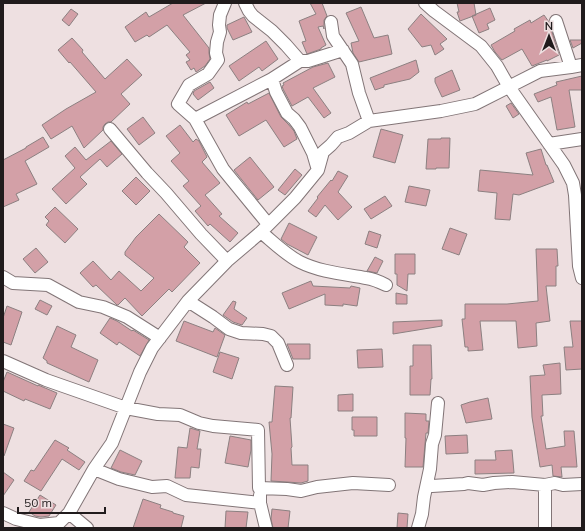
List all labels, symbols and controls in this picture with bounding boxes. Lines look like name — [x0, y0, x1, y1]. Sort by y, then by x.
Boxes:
north arrow — [529, 16, 569, 56]
text: N — [545, 19, 553, 33]
scale bar — [18, 489, 105, 515]
text: 50 m — [24, 495, 52, 510]

